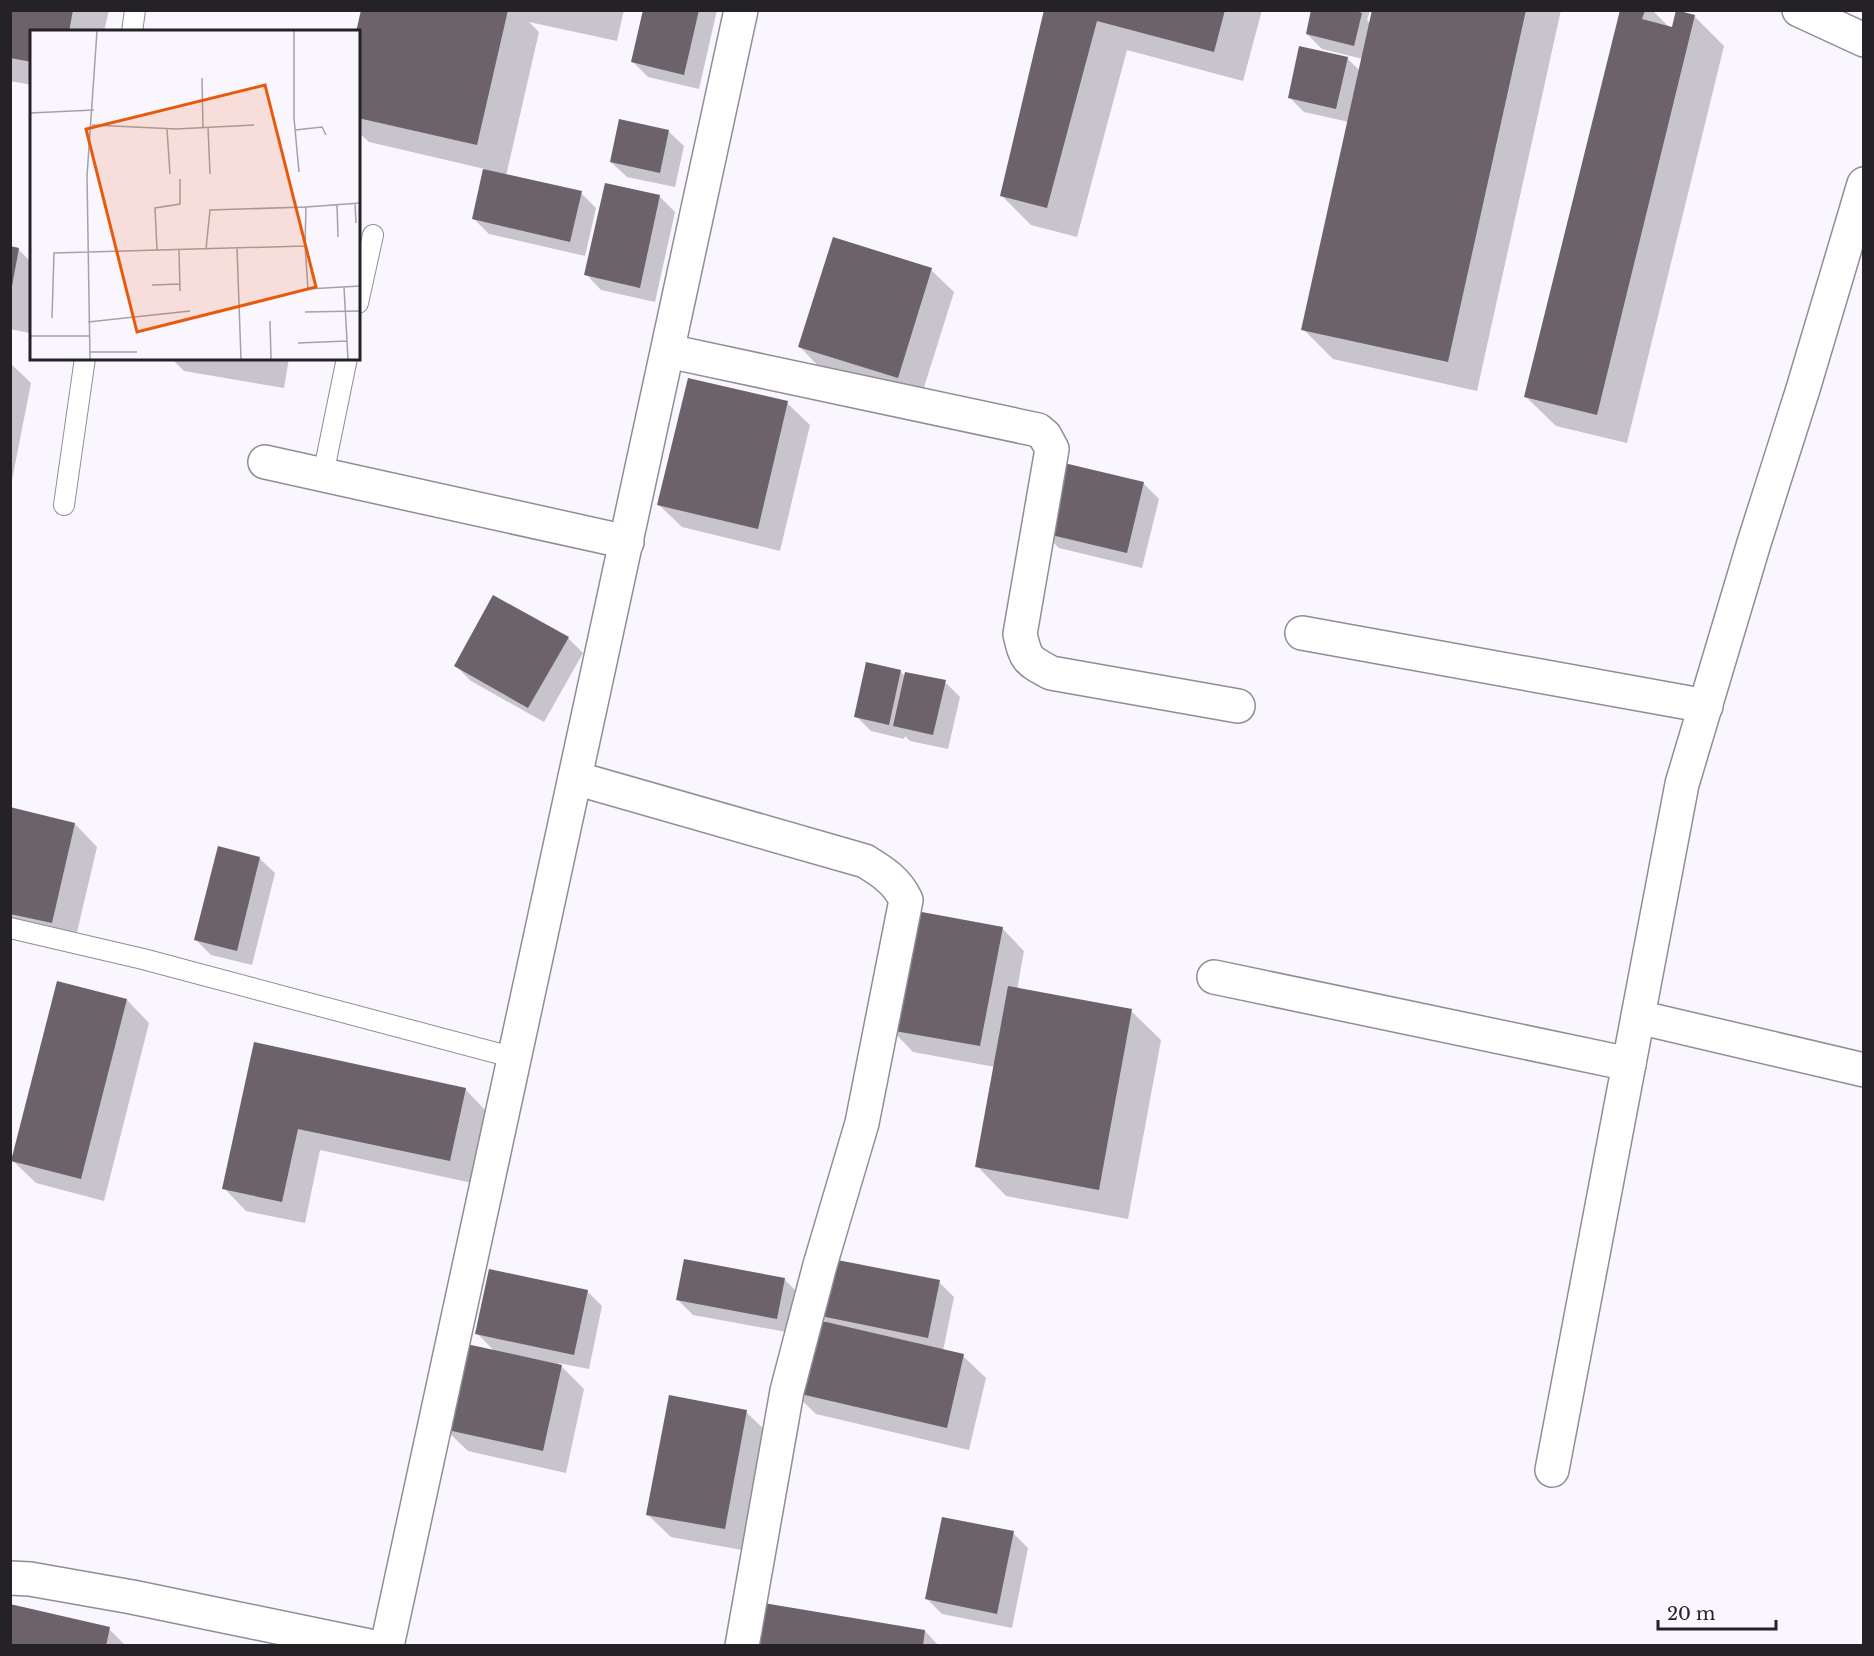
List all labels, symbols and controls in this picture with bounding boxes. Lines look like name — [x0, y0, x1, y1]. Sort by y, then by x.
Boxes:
inset map — [30, 30, 360, 360]
scale bar — [1658, 1593, 1776, 1631]
text: 20 m — [1667, 1603, 1715, 1625]

